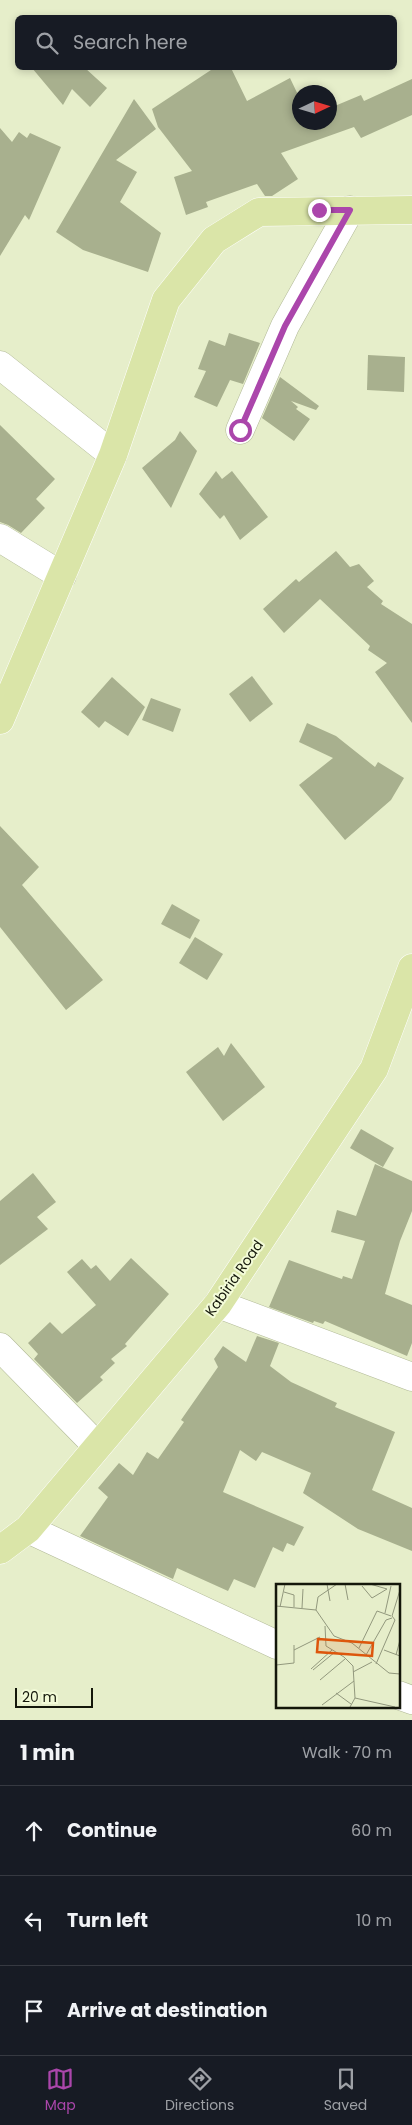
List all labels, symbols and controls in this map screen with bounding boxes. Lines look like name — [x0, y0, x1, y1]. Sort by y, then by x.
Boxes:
search box — [15, 15, 397, 70]
icon: search — [33, 29, 61, 57]
text: Search here — [73, 29, 187, 56]
north arrow — [292, 85, 337, 130]
route end — [308, 199, 331, 222]
route start — [229, 419, 252, 442]
street label: Kabiria Road — [200, 1236, 268, 1320]
inset map — [276, 1584, 400, 1708]
scale bar — [15, 1685, 92, 1708]
text: 20 m — [22, 1687, 57, 1707]
text: 1 min — [20, 1738, 75, 1767]
text: Walk · 70 m — [302, 1741, 392, 1764]
icon: ahead — [20, 1817, 48, 1845]
text: Continue — [67, 1817, 157, 1844]
text: 60 m — [351, 1819, 392, 1842]
icon: left — [20, 1907, 48, 1935]
text: Turn left — [67, 1907, 148, 1934]
text: 10 m — [356, 1909, 392, 1932]
icon: arrive — [20, 1997, 48, 2025]
text: Arrive at destination — [67, 1997, 268, 2024]
tab: Map — [45, 2065, 76, 2116]
tab: Directions — [165, 2065, 234, 2116]
tab: Saved — [324, 2065, 367, 2116]

